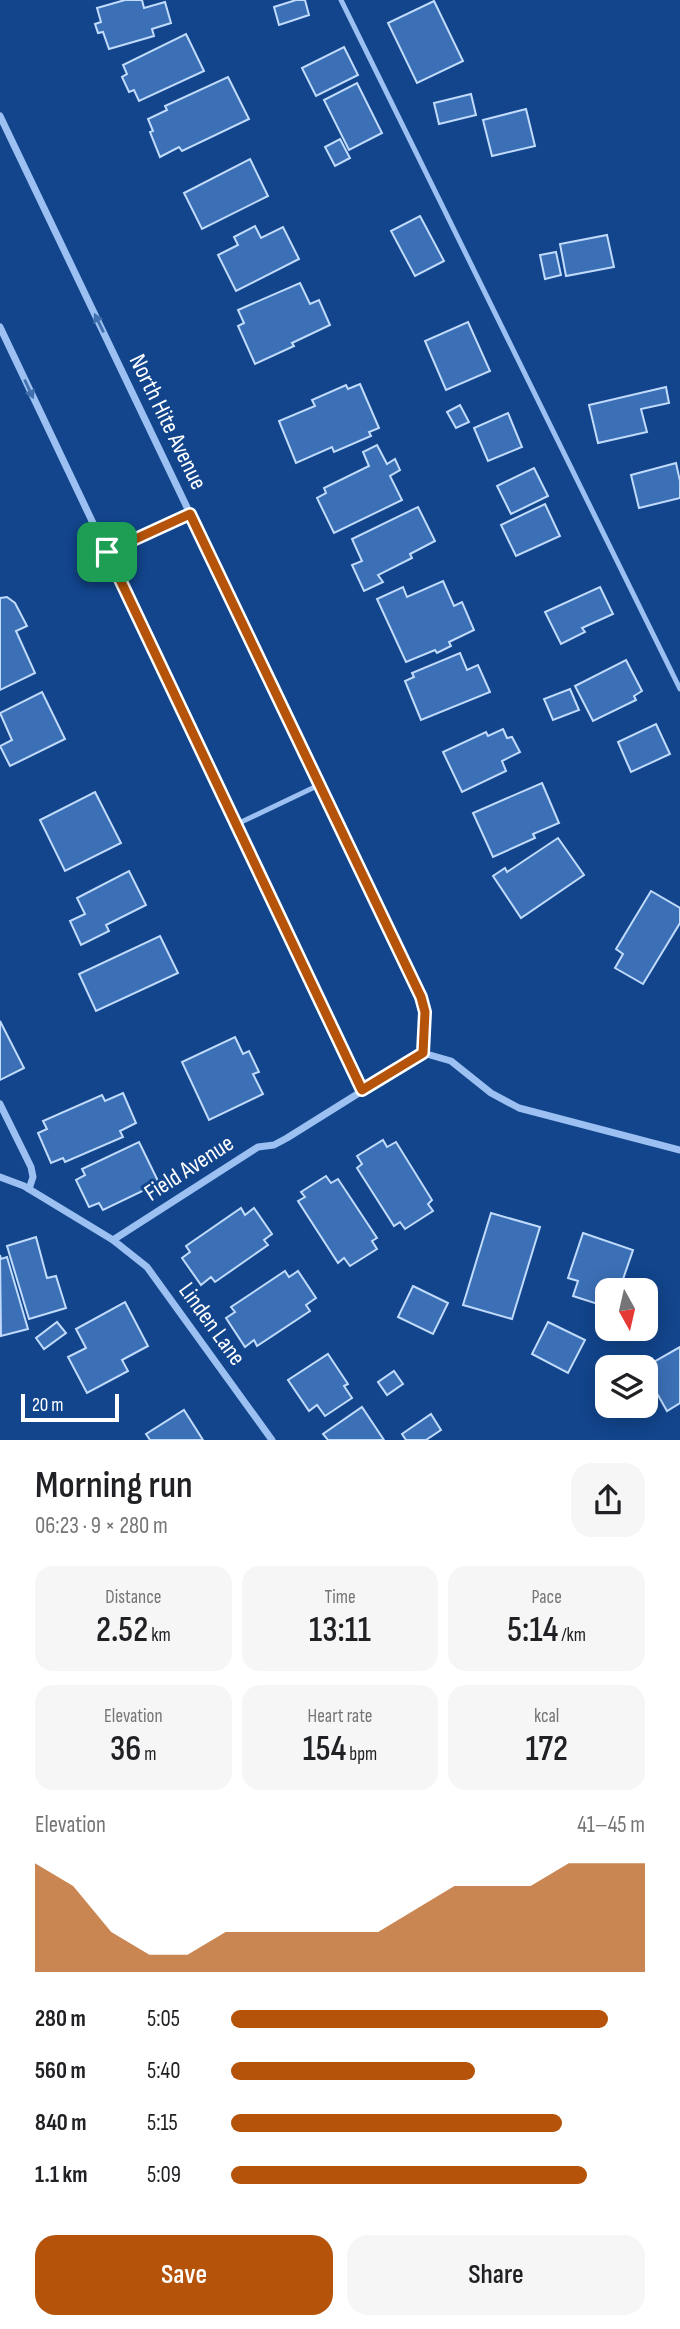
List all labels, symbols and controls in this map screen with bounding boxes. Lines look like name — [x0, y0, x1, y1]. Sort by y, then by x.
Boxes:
one-way arrow — [93, 313, 105, 333]
street label: North Hite Avenue — [123, 350, 213, 494]
one-way arrow — [24, 378, 35, 399]
pin — [77, 522, 137, 582]
icon: arrive — [88, 533, 126, 571]
street label: Field Avenue — [139, 1128, 239, 1208]
street label: Linden Lane — [172, 1277, 252, 1371]
north arrow — [595, 1278, 658, 1340]
map controls — [595, 1278, 658, 1418]
button: layers — [595, 1355, 658, 1418]
scale bar — [21, 1391, 119, 1423]
text: 20 m — [32, 1394, 64, 1417]
text: Morning run — [35, 1463, 193, 1508]
button: share — [571, 1463, 645, 1537]
text: 06:23 · 9 × 280 m — [35, 1512, 168, 1540]
text: Distance — [105, 1586, 161, 1609]
text: Time — [324, 1586, 356, 1609]
text: Pace — [532, 1586, 562, 1609]
text: 2.52 — [96, 1609, 148, 1652]
text: 13:11 — [309, 1609, 371, 1652]
text: 5:14 — [507, 1609, 558, 1652]
text: km — [148, 1624, 171, 1647]
text: /km — [558, 1624, 586, 1647]
text: Elevation — [104, 1705, 163, 1728]
text: Heart rate — [308, 1705, 372, 1728]
text: kcal — [534, 1705, 559, 1728]
text: 36 — [110, 1728, 141, 1771]
text: 154 — [303, 1728, 346, 1771]
text: 172 — [525, 1728, 568, 1771]
text: m — [141, 1743, 157, 1766]
text: bpm — [346, 1743, 377, 1766]
text: Elevation — [35, 1811, 106, 1839]
text: 41–45 m — [577, 1811, 645, 1839]
text: 280 m — [35, 2005, 86, 2033]
text: 5:05 — [147, 2005, 180, 2033]
text: 560 m — [35, 2057, 86, 2085]
text: 5:40 — [147, 2057, 180, 2085]
text: 840 m — [35, 2109, 87, 2137]
text: 5:15 — [147, 2109, 178, 2137]
text: 1.1 km — [35, 2161, 88, 2189]
text: 5:09 — [147, 2161, 181, 2189]
button: Save — [35, 2235, 333, 2315]
button: Share — [347, 2235, 645, 2315]

